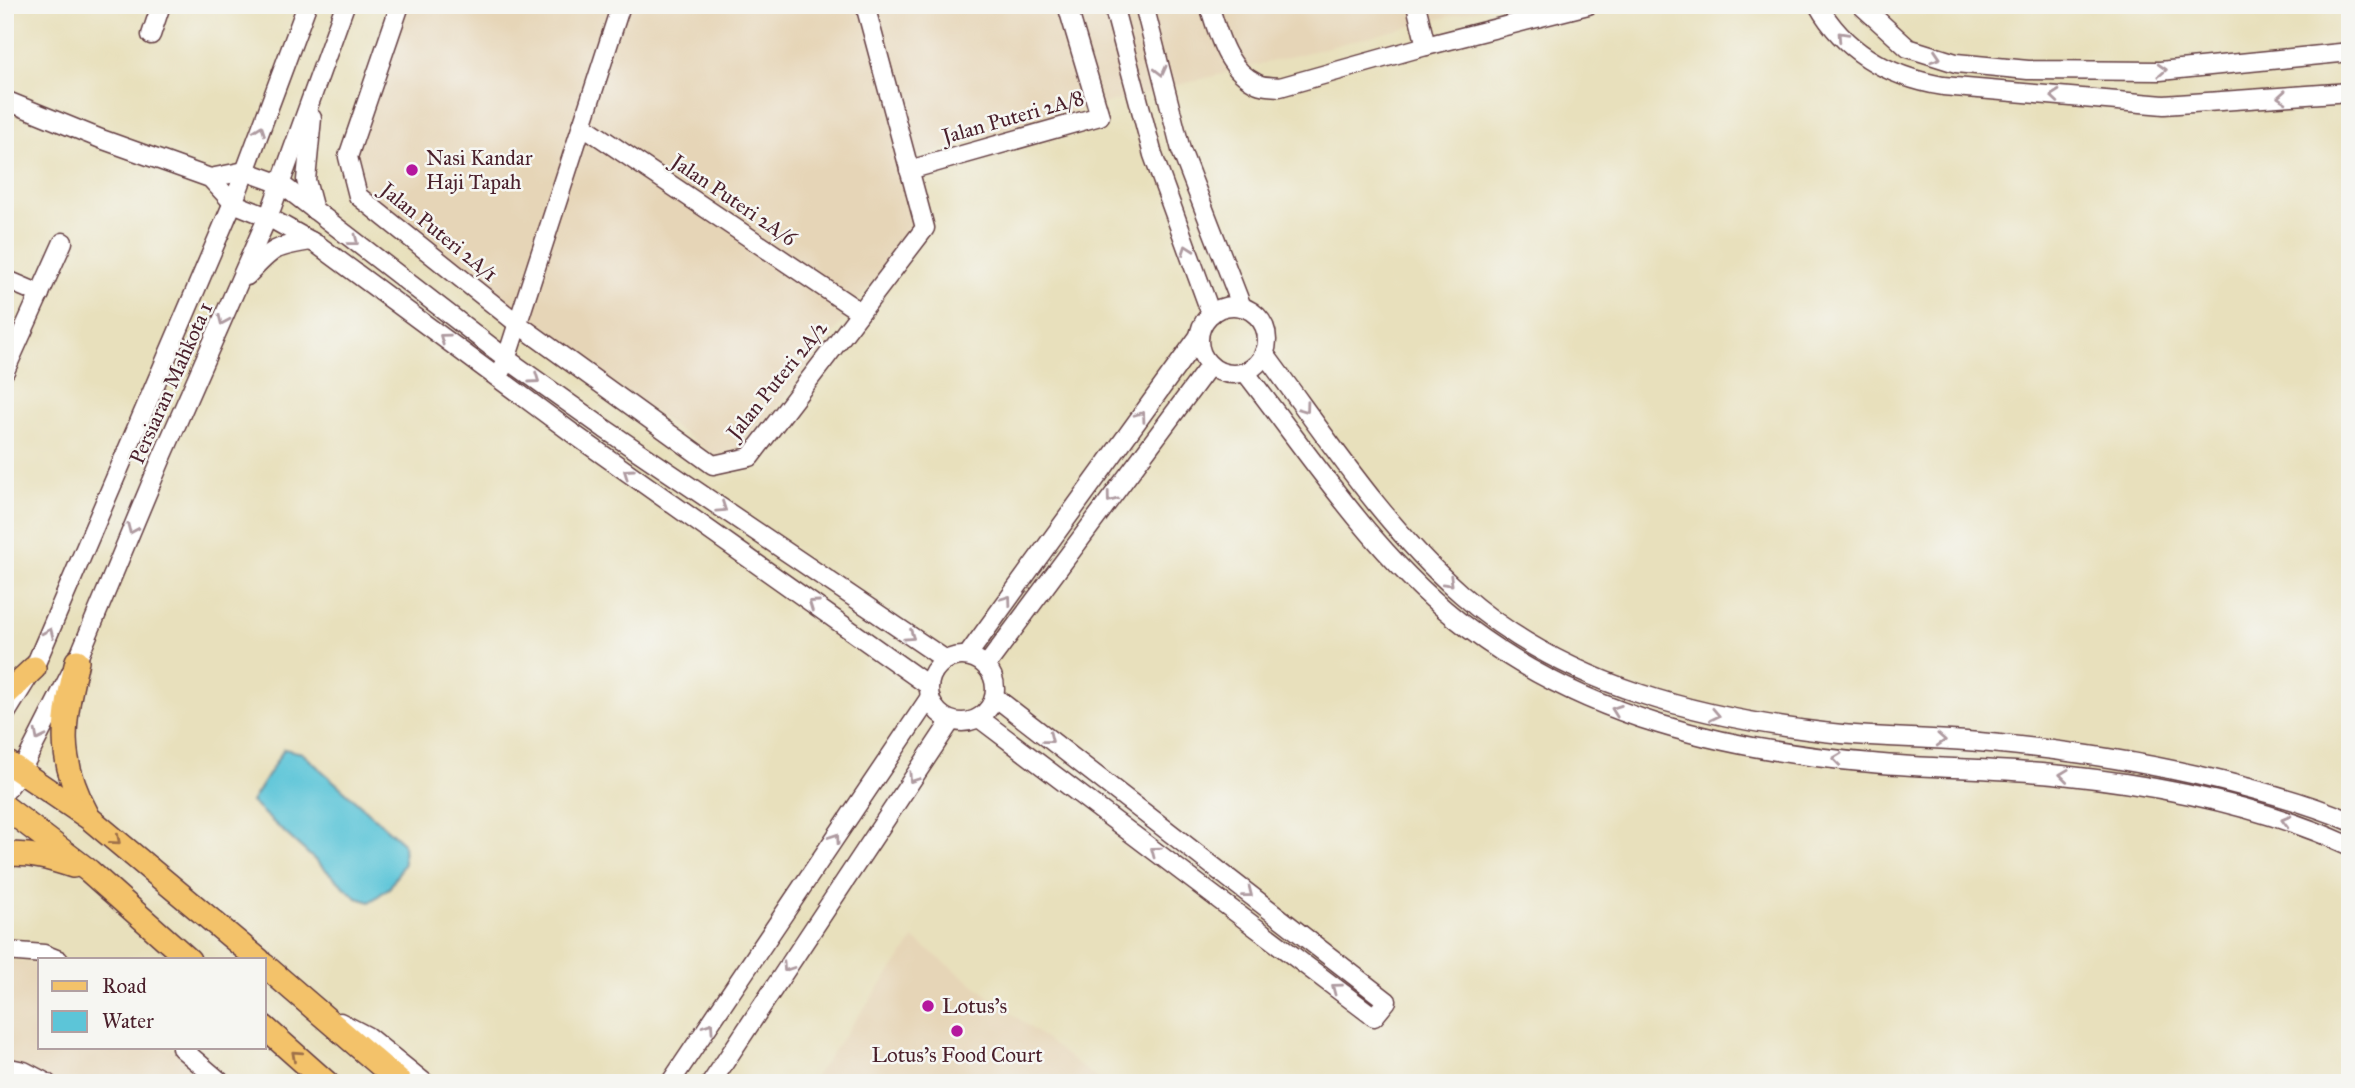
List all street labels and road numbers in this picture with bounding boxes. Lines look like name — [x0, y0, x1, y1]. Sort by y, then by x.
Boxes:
street label: Jalan Puteri 2A/8 — [937, 84, 1087, 150]
street label: Jalan Puteri 2A/6 — [665, 147, 803, 252]
street label: Jalan Puteri 2A/1 — [374, 176, 503, 287]
street label: Persiaran Mahkota 1 — [124, 298, 218, 468]
street label: Jalan Puteri 2A/2 — [720, 315, 833, 446]

